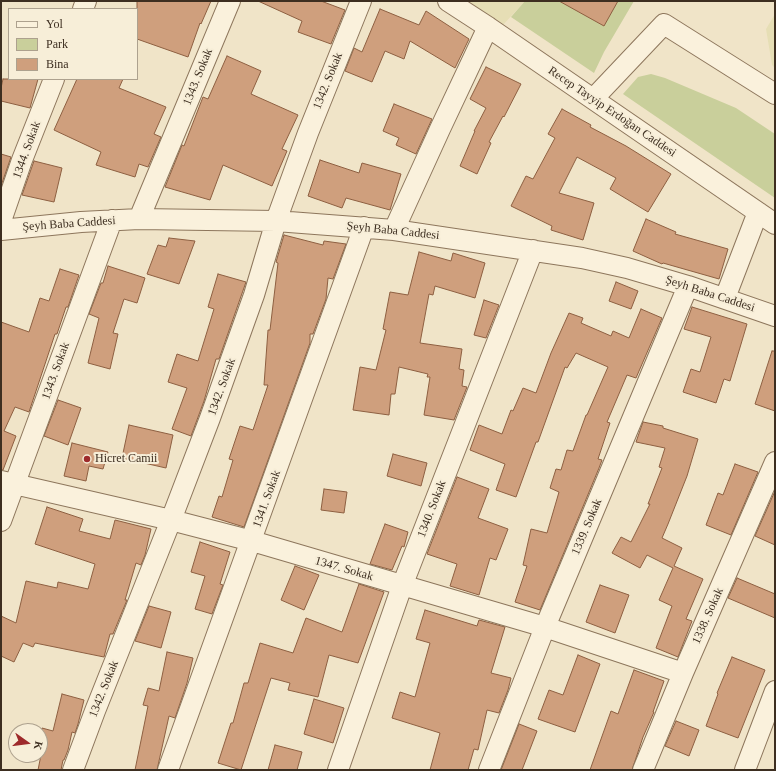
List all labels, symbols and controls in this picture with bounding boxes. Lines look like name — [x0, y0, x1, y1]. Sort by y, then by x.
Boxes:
legend — [8, 8, 138, 80]
text: Yol — [46, 17, 63, 31]
text: Park — [46, 37, 68, 51]
street label: 1343. Sokak — [180, 46, 216, 108]
street label: 1342. Sokak — [310, 50, 346, 112]
text: Bina — [46, 57, 69, 71]
street label: Recep Tayyip Erdoğan Caddesi — [545, 64, 679, 160]
street label: 1344. Sokak — [10, 119, 44, 181]
street label: Şeyh Baba Caddesi — [22, 214, 116, 234]
street label: Şeyh Baba Caddesi — [346, 219, 440, 243]
street label: Şeyh Baba Caddesi — [663, 273, 757, 315]
street label: 1343. Sokak — [39, 340, 73, 402]
street label: 1342. Sokak — [205, 356, 239, 418]
place label: Hicret Camii — [95, 452, 157, 466]
marker: Hicret Camii — [82, 454, 92, 464]
street label: 1341. Sokak — [250, 468, 284, 530]
street label: 1340. Sokak — [415, 478, 449, 540]
street label: 1339. Sokak — [569, 497, 605, 557]
street label: 1347. Sokak — [313, 554, 375, 584]
street label: 1338. Sokak — [689, 586, 727, 646]
street label: 1342. Sokak — [86, 658, 122, 720]
north arrow — [8, 723, 48, 763]
text: K — [32, 740, 46, 751]

